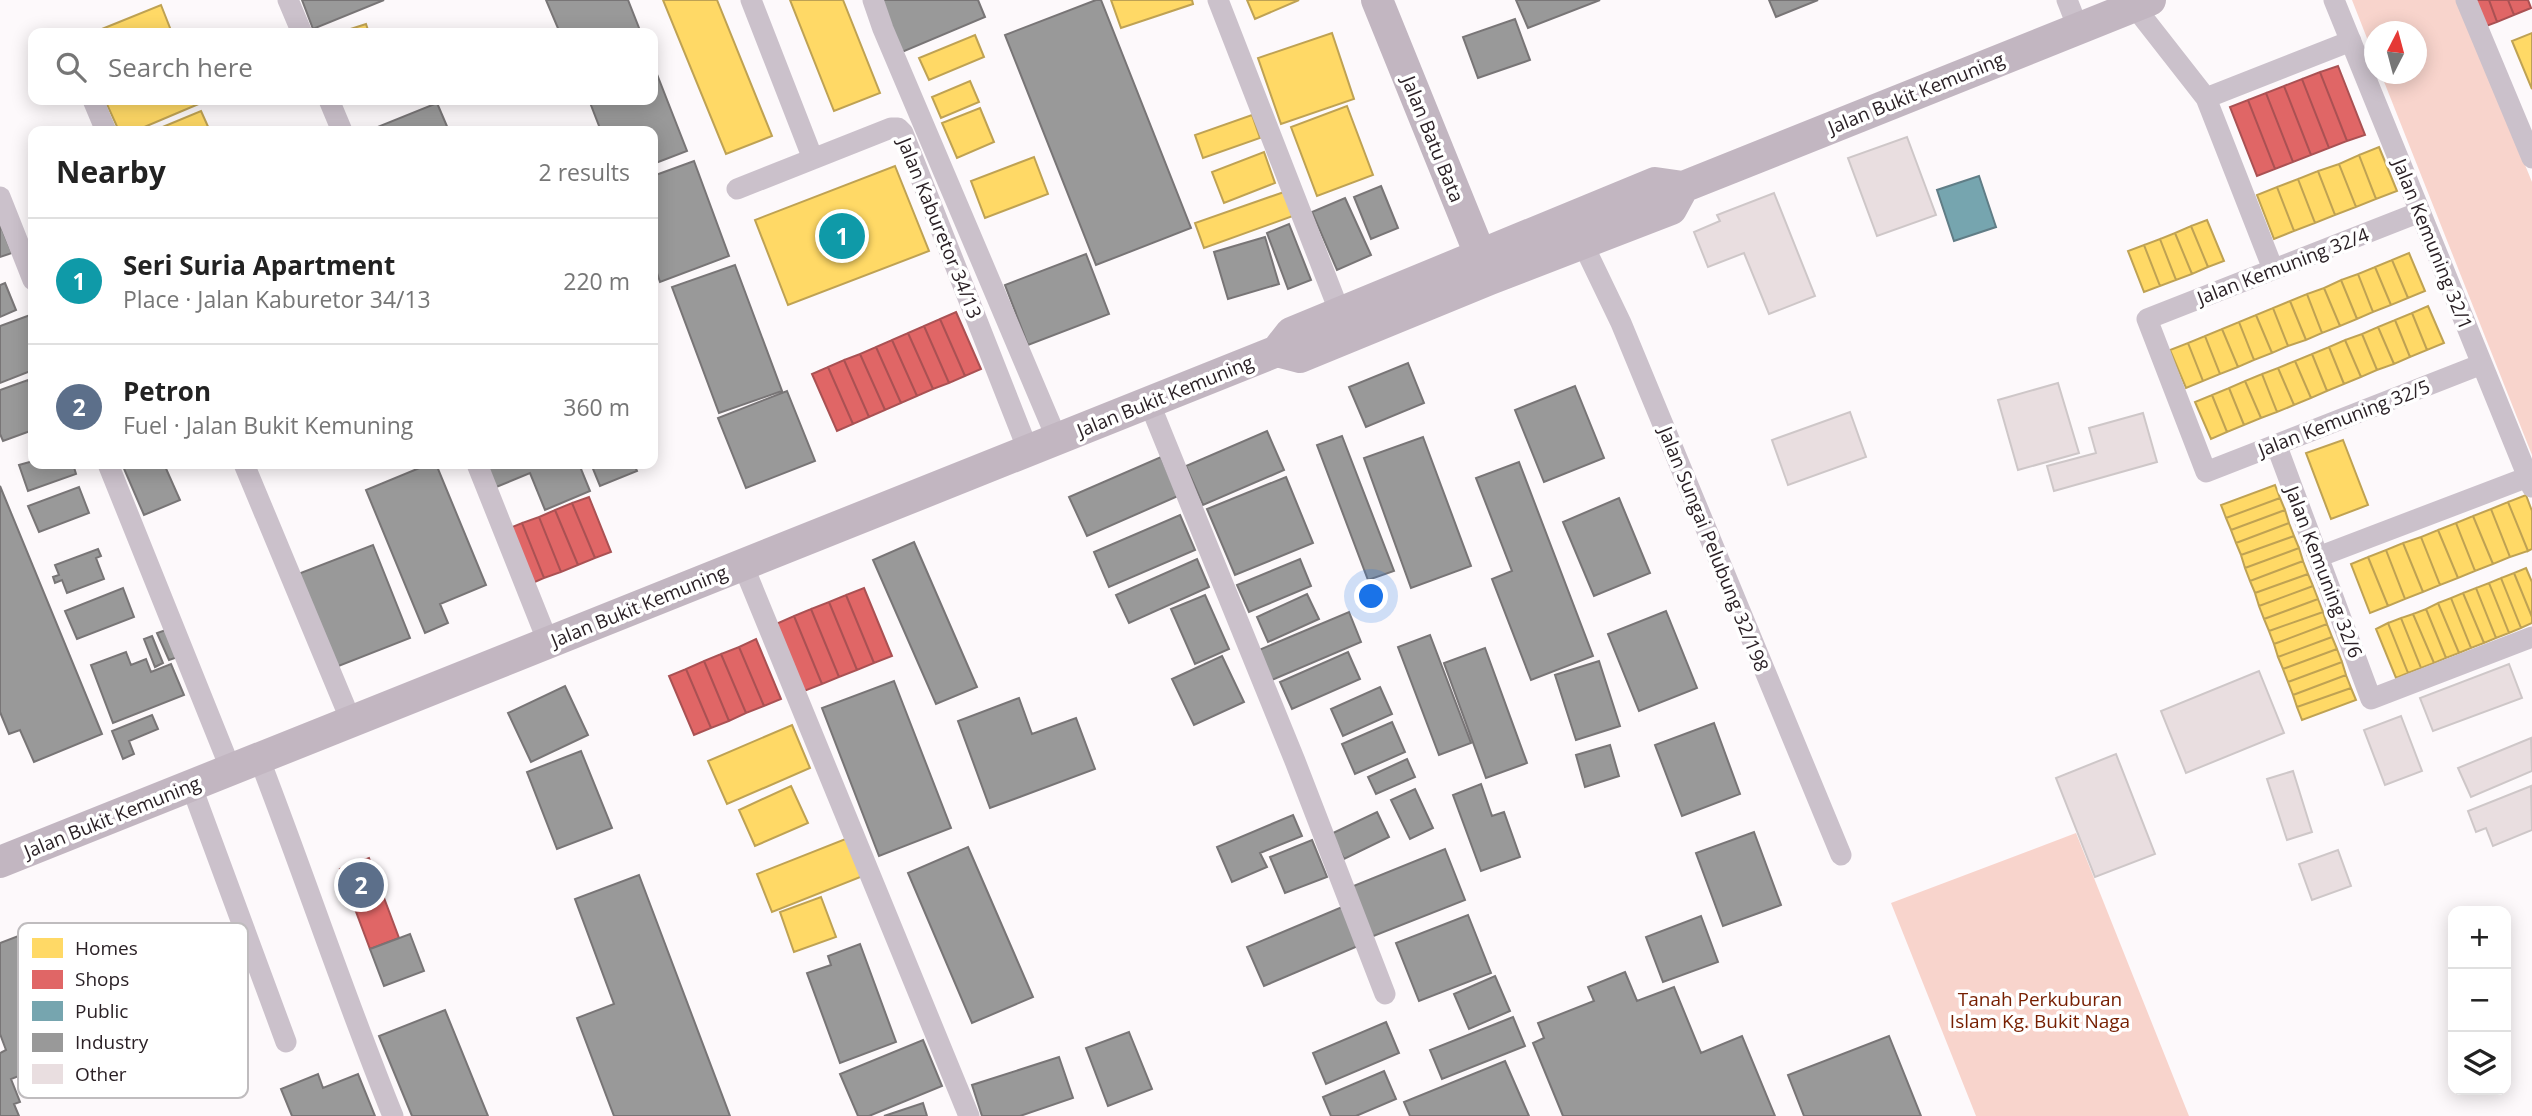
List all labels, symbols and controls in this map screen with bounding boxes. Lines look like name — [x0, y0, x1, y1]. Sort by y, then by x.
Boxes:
north arrow — [2364, 21, 2427, 84]
search box — [28, 28, 658, 105]
street label: Jalan Bukit Kemuning — [1822, 46, 2008, 141]
icon: search — [52, 48, 90, 86]
text: Search here — [108, 49, 253, 85]
street label: Jalan Batu Bata — [1395, 70, 1470, 206]
street label: Jalan Kaburetor 34/13 — [891, 132, 988, 322]
text: Nearby — [56, 151, 166, 192]
street label: Jalan Kemuning 32/1 — [2386, 153, 2479, 333]
text: 2 results — [539, 156, 630, 188]
pin: 1 — [819, 210, 865, 262]
street label: Jalan Kemuning 32/4 — [2191, 221, 2373, 311]
text: Seri Suria Apartment — [123, 247, 395, 283]
text: 1 — [72, 265, 86, 297]
text: 220 m — [563, 265, 630, 297]
text: Place · Jalan Kaburetor 34/13 — [123, 283, 431, 315]
street label: Jalan Bukit Kemuning — [1071, 349, 1257, 444]
text: Petron — [123, 373, 211, 409]
street label: Jalan Kemuning 32/5 — [2252, 373, 2434, 463]
text: 2 — [72, 391, 86, 423]
text: 360 m — [563, 391, 630, 423]
text: Fuel · Jalan Bukit Kemuning — [123, 409, 413, 441]
street label: Jalan Sungai Pelubung 32/198 — [1652, 421, 1775, 675]
street label: Jalan Kemuning 32/6 — [2279, 480, 2369, 662]
street label: Jalan Bukit Kemuning — [545, 559, 731, 654]
your location — [1354, 579, 1388, 613]
street label: Jalan Bukit Kemuning — [18, 770, 204, 865]
pin: 2 — [338, 859, 384, 911]
map controls — [2448, 906, 2511, 1095]
button: + — [2448, 906, 2511, 969]
legend — [18, 923, 248, 1098]
text: Homes — [75, 935, 138, 961]
text: Shops — [75, 966, 129, 992]
button: − — [2448, 969, 2511, 1032]
park label: Tanah Perkuburan Islam Kg. Bukit Naga — [1950, 986, 2130, 1034]
text: Public — [75, 998, 128, 1024]
text: Industry — [75, 1029, 149, 1055]
button: layers — [2448, 1032, 2511, 1095]
text: Other — [75, 1061, 127, 1087]

